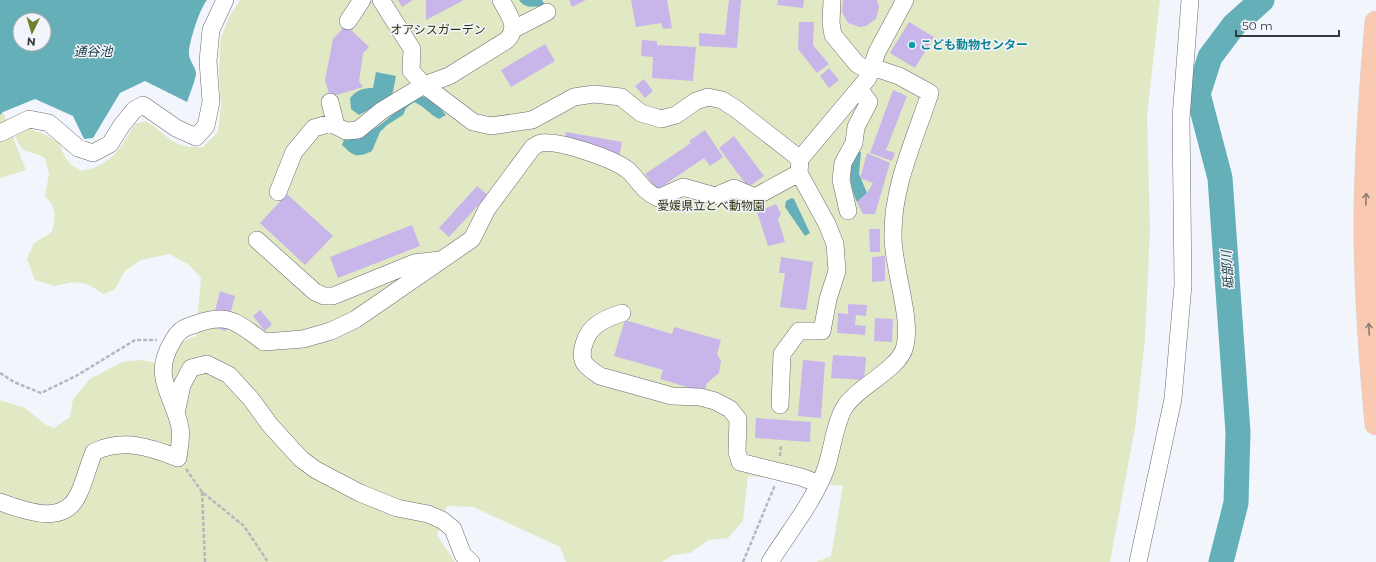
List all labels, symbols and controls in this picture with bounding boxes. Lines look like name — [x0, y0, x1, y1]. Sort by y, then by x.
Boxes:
north arrow — [12, 12, 52, 52]
scale bar — [1236, 12, 1339, 38]
text: 50 m — [1242, 18, 1273, 33]
park label: オアシスガーデン — [390, 22, 486, 37]
text: N — [26, 35, 36, 49]
place label: こども動物センター — [920, 37, 1028, 52]
marker: こども動物センター — [907, 40, 917, 50]
water label: 通谷池 — [73, 43, 114, 59]
one-way arrow — [1363, 193, 1370, 206]
park label: 愛媛県立とべ動物園 — [657, 198, 765, 213]
water label: 砥部川 — [1218, 248, 1236, 290]
one-way arrow — [1365, 323, 1373, 336]

